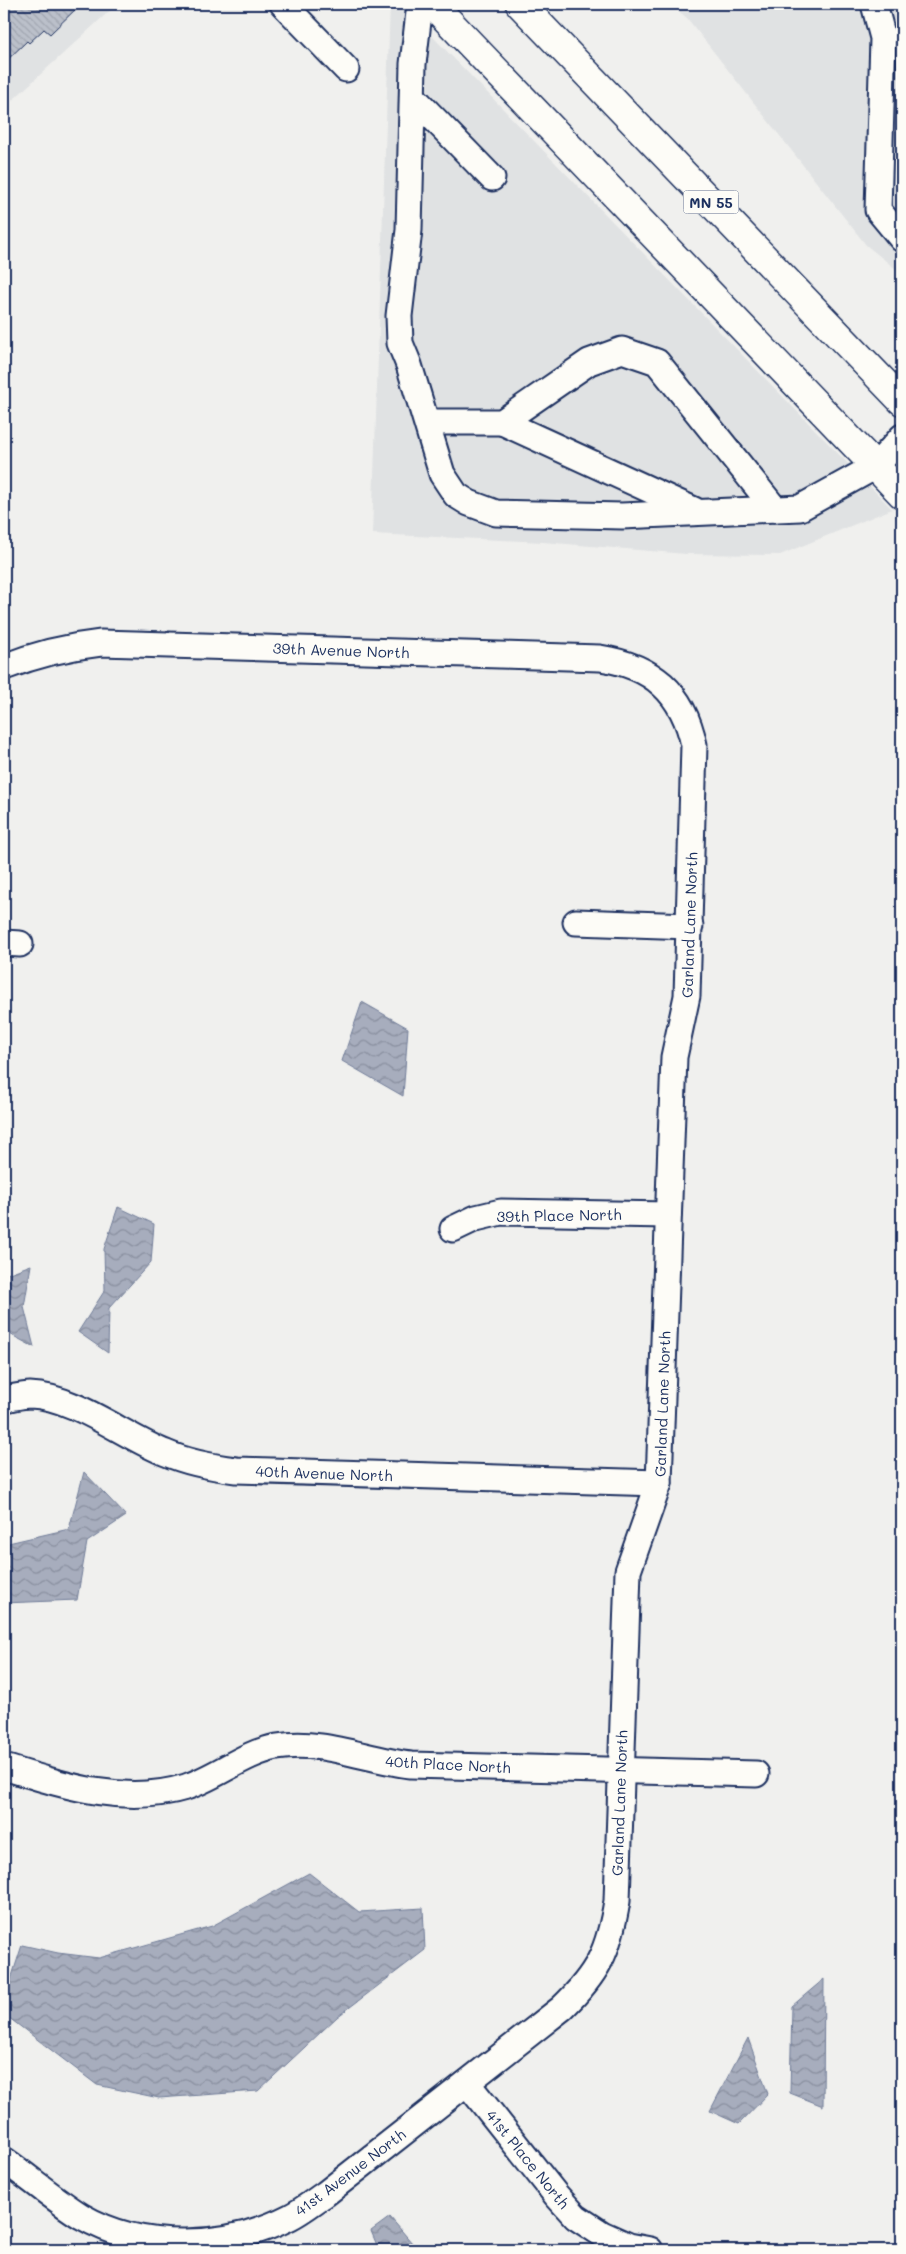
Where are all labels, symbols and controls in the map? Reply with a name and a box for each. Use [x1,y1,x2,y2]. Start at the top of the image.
road number: MN 55 [684,190,738,213]
street label: 39th Avenue North [272,638,410,662]
street label: Garland Lane North [676,852,702,998]
street label: 39th Place North [496,1204,622,1226]
street label: Garland Lane North [649,1331,675,1477]
street label: 40th Avenue North [255,1461,393,1485]
street label: Garland Lane North [606,1730,632,1876]
street label: 40th Place North [385,1751,511,1777]
street label: 41st Place North [482,2105,574,2213]
street label: 41st Avenue North [291,2124,409,2220]

